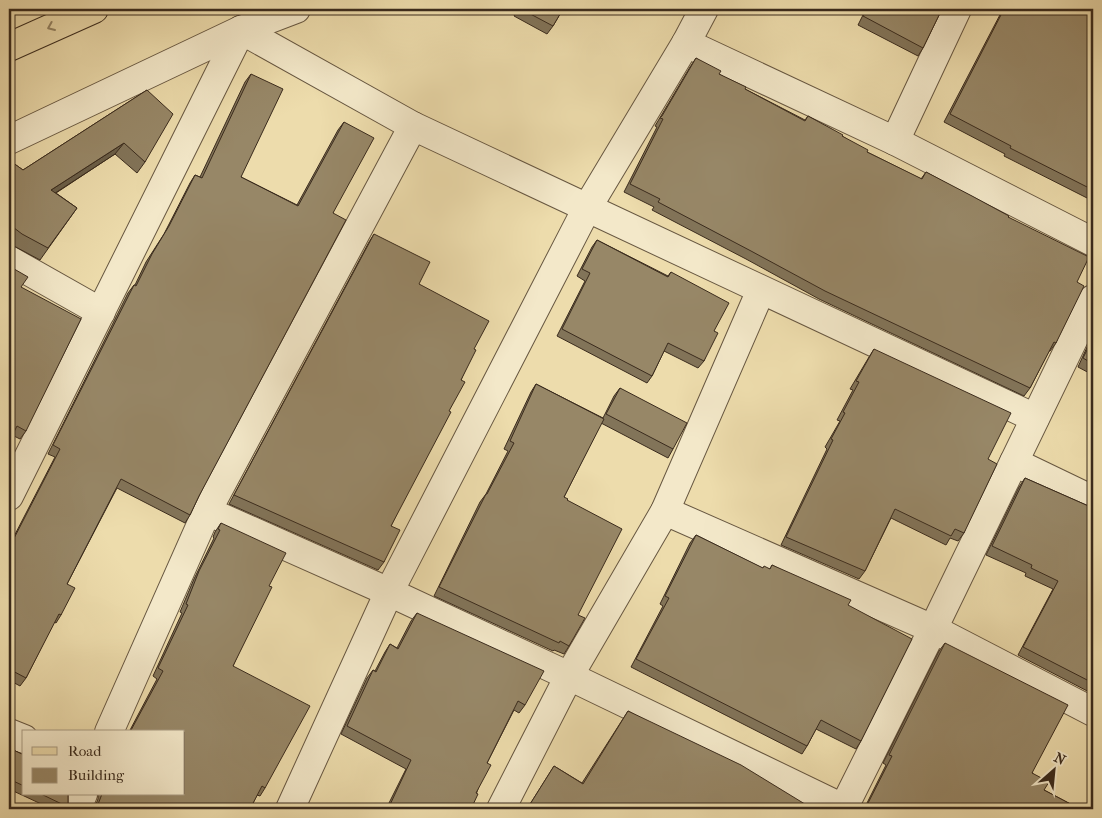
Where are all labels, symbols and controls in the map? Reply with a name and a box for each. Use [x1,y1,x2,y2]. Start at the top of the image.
one-way arrow [47,21,56,32]
legend [22,730,185,796]
text: Road [68,742,102,760]
north arrow [1030,746,1080,796]
text: N [1051,749,1069,769]
text: Building [68,766,125,784]

